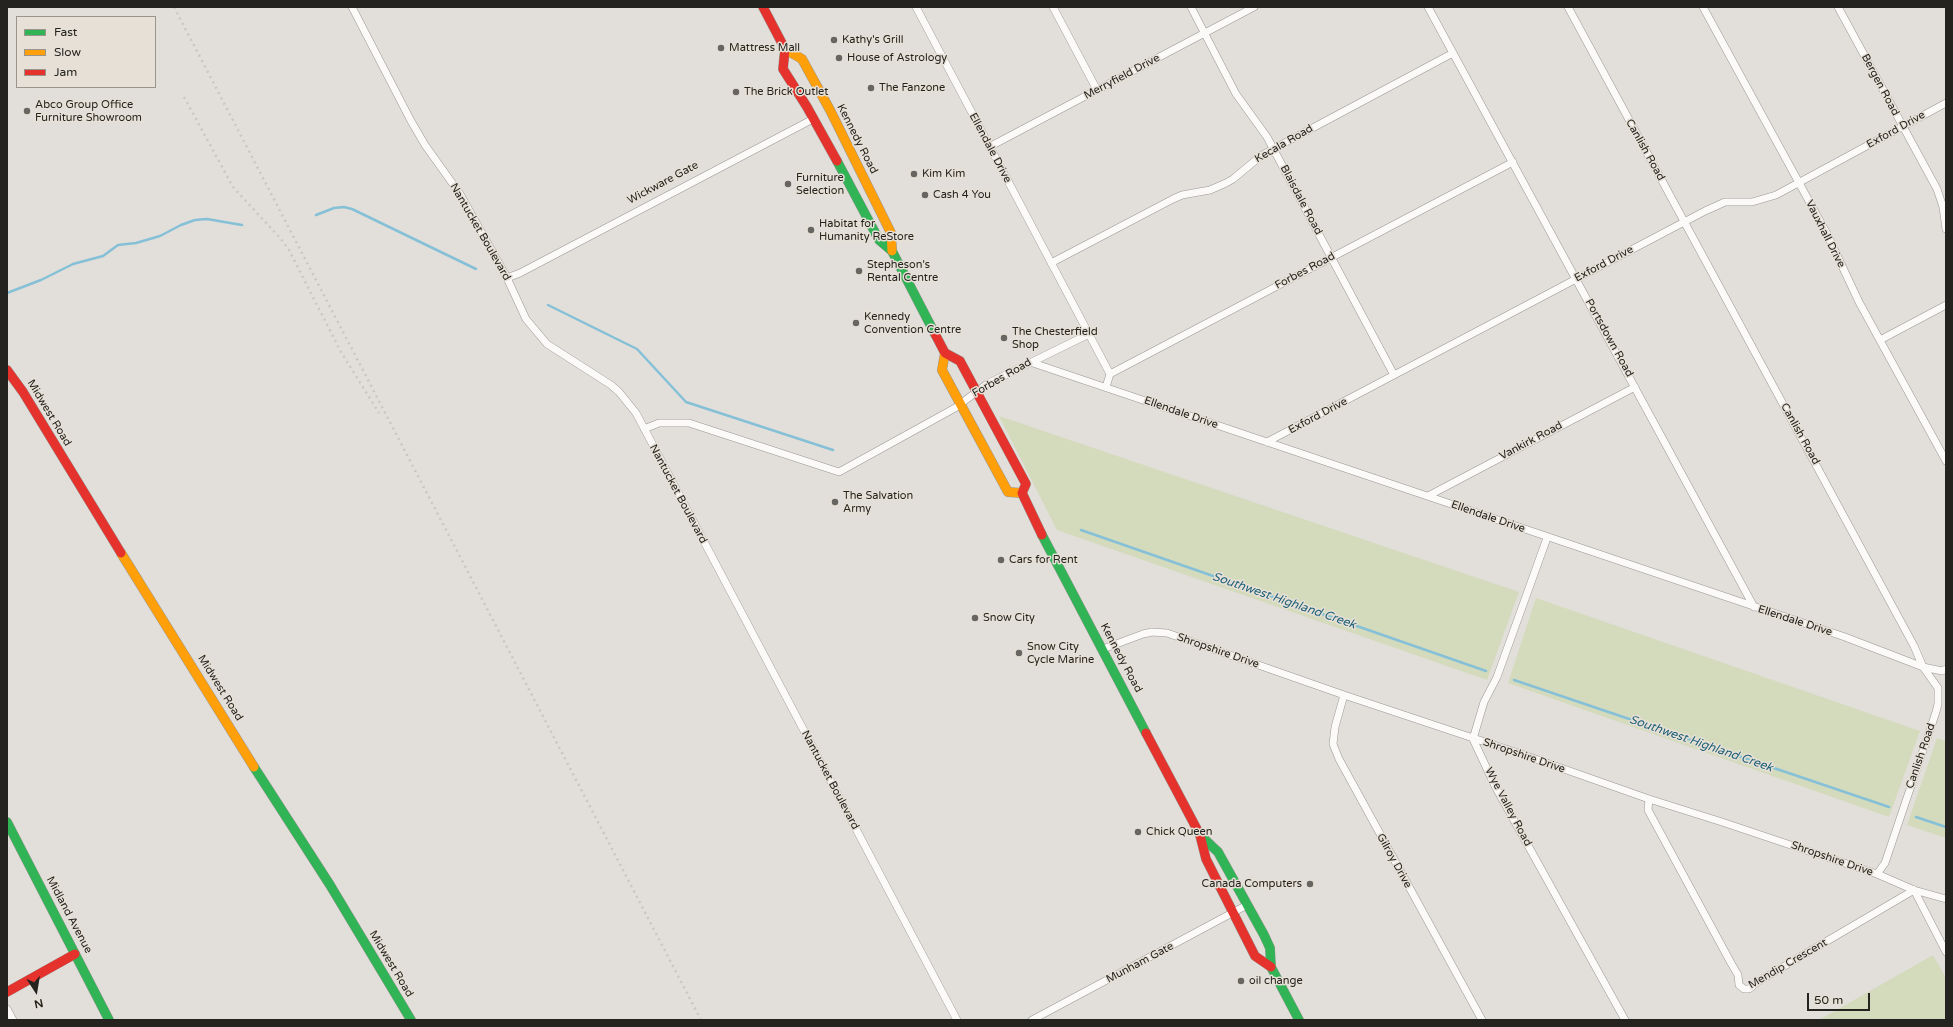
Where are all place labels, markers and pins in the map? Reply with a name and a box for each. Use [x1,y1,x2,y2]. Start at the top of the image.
place label: Kathy's Grill [842,33,903,47]
marker: Kathy's Grill [829,35,839,45]
place label: Mattress Mall [729,41,800,55]
marker: Mattress Mall [716,43,726,53]
place label: House of Astrology [847,51,947,65]
marker: House of Astrology [834,53,844,63]
place label: The Fanzone [879,81,945,95]
marker: The Fanzone [866,83,876,93]
place label: The Brick Outlet [744,85,829,99]
marker: The Brick Outlet [731,87,741,97]
place label: Abco Group Office Furniture Showroom [35,98,142,124]
marker: Abco Group Office Furniture Showroom [22,106,32,116]
place label: Kim Kim [922,167,965,181]
marker: Kim Kim [909,169,919,179]
place label: Furniture Selection [796,171,844,197]
marker: Furniture Selection [783,179,793,189]
place label: Cash 4 You [933,188,991,202]
marker: Cash 4 You [920,190,930,200]
place label: Habitat for Humanity ReStore [819,217,914,243]
marker: Habitat for Humanity ReStore [806,225,816,235]
place label: Stepheson's Rental Centre [867,258,938,284]
marker: Stepheson's Rental Centre [854,266,864,276]
place label: Kennedy Convention Centre [864,310,961,336]
marker: Kennedy Convention Centre [851,318,861,328]
place label: The Chesterfield Shop [1012,325,1098,351]
marker: The Chesterfield Shop [999,333,1009,343]
place label: The Salvation Army [843,489,913,515]
marker: The Salvation Army [830,497,840,507]
place label: Cars for Rent [1009,553,1078,567]
marker: Cars for Rent [996,555,1006,565]
place label: Snow City [983,611,1035,625]
marker: Snow City [970,613,980,623]
place label: Snow City Cycle Marine [1027,640,1094,666]
marker: Snow City Cycle Marine [1014,648,1024,658]
place label: Chick Queen [1146,825,1212,839]
marker: Chick Queen [1133,827,1143,837]
place label: Canada Computers [1202,877,1302,891]
marker: Canada Computers [1305,879,1315,889]
place label: oil change [1249,974,1303,988]
marker: oil change [1236,976,1246,986]

